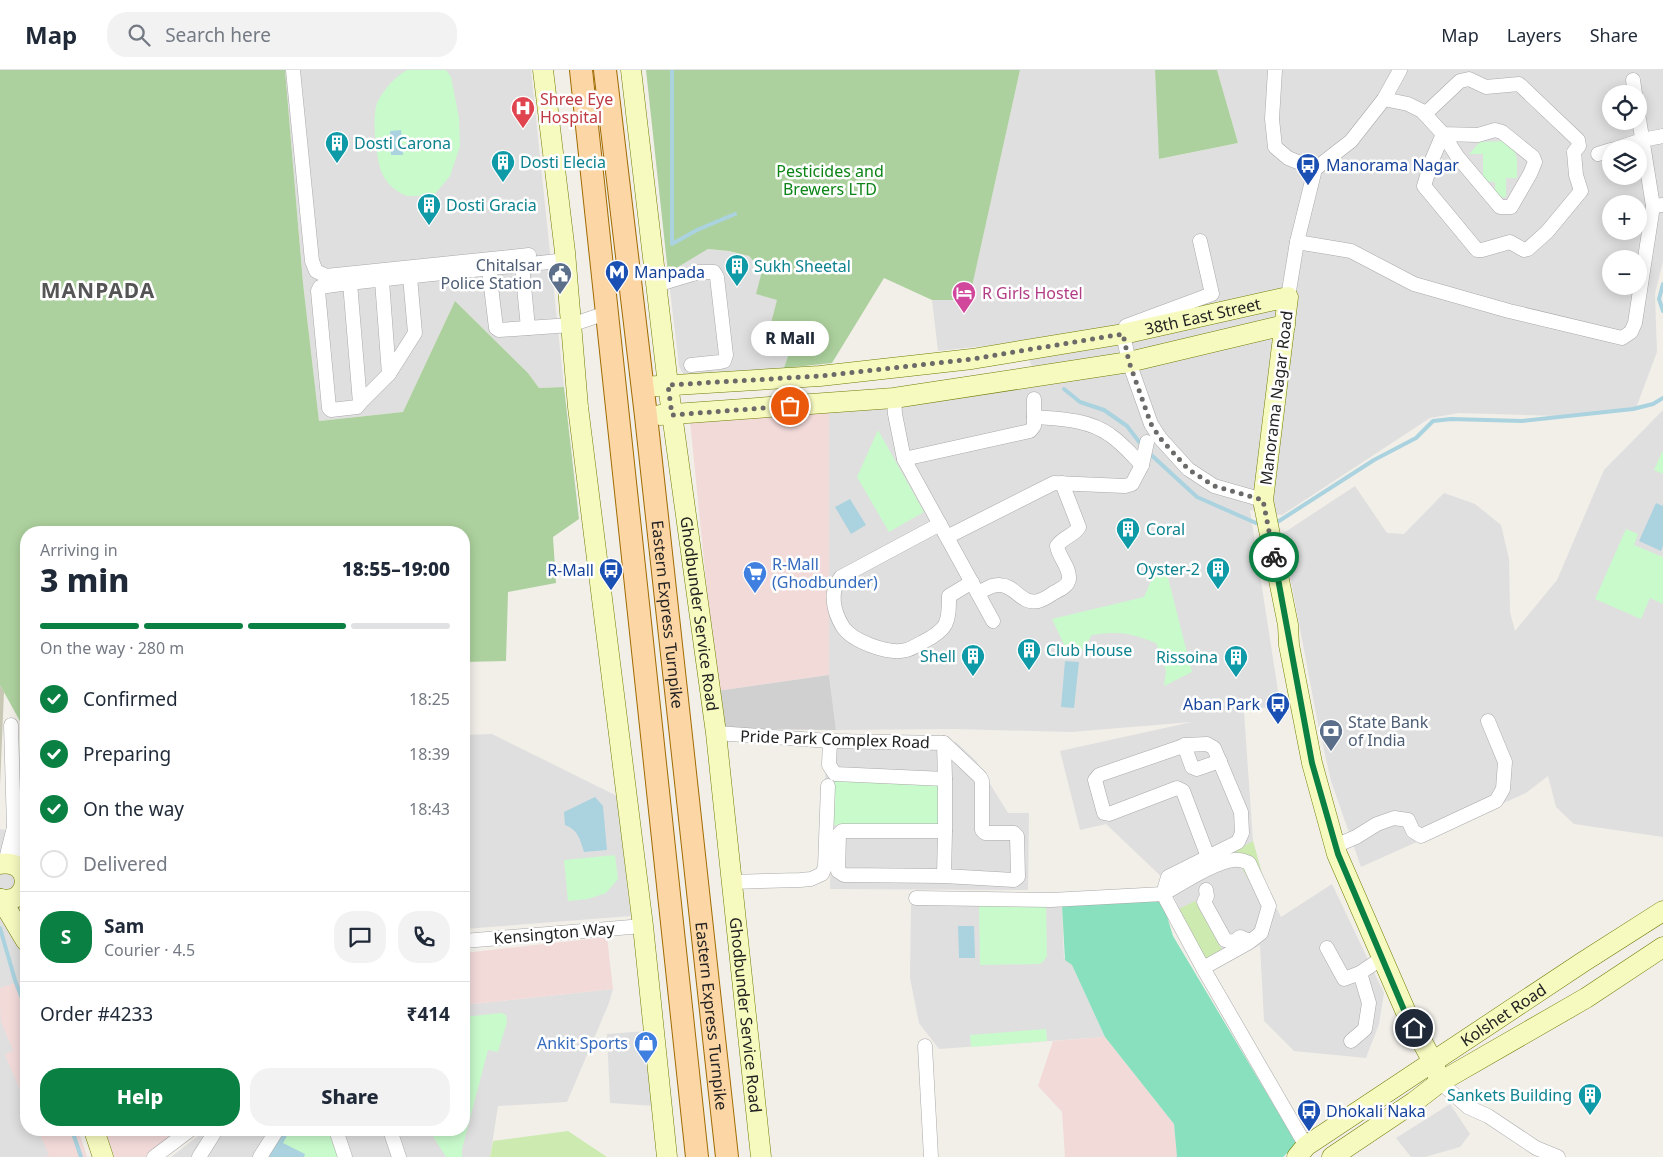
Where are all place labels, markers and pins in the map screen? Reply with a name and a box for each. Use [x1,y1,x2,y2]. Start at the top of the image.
place label: Shree Eye Hospital [540,88,613,128]
hospital icon: Shree Eye Hospital [510,95,536,129]
building icon: Dosti Carona [324,130,350,164]
place label: Dosti Carona [354,132,451,154]
building icon: Dosti Elecia [490,149,516,183]
place label: Dosti Elecia [520,151,606,173]
bus stop icon: Manorama Nagar [1295,152,1321,186]
place label: Manorama Nagar [1326,154,1459,176]
building icon: Dosti Gracia [416,192,442,226]
place label: Dosti Gracia [446,194,537,216]
building icon: Sukh Sheetal [724,253,750,287]
place label: Chitalsar Police Station [441,254,542,294]
place label: Sukh Sheetal [754,255,851,277]
metro station icon: Manpada [604,259,630,293]
public building icon: Chitalsar Police Station [547,261,573,295]
place label: Manpada [634,261,705,283]
hotel icon: R Girls Hostel [951,280,977,314]
place label: R Girls Hostel [982,282,1083,304]
callout: R Mall [751,321,829,356]
pin [769,385,811,427]
building icon: Coral [1115,516,1141,550]
place label: Coral [1146,518,1185,540]
place label: R-Mall (Ghodbunder) [772,553,878,593]
building icon: Oyster-2 [1205,556,1231,590]
bus stop icon: R-Mall [598,557,624,591]
place label: Oyster-2 [1136,558,1200,580]
place label: R-Mall [547,559,594,581]
supermarket icon: R-Mall (Ghodbunder) [742,560,768,594]
building icon: Club House [1016,637,1042,671]
place label: Club House [1046,639,1132,661]
building icon: Shell [960,643,986,677]
building icon: Rissoina [1223,644,1249,678]
place label: Shell [920,645,956,667]
place label: Rissoina [1156,646,1218,668]
bus stop icon: Aban Park [1265,691,1291,725]
place label: Aban Park [1183,693,1260,715]
place label: State Bank of India [1348,711,1429,751]
bank icon: State Bank of India [1318,718,1344,752]
pin [1393,1007,1435,1049]
shop icon: Ankit Sports [633,1030,659,1064]
place label: Ankit Sports [537,1032,628,1054]
building icon: Sankets Building [1577,1082,1603,1116]
place label: Sankets Building [1447,1084,1572,1106]
bus stop icon: Dhokali Naka [1296,1098,1322,1132]
place label: Dhokali Naka [1326,1100,1426,1122]

